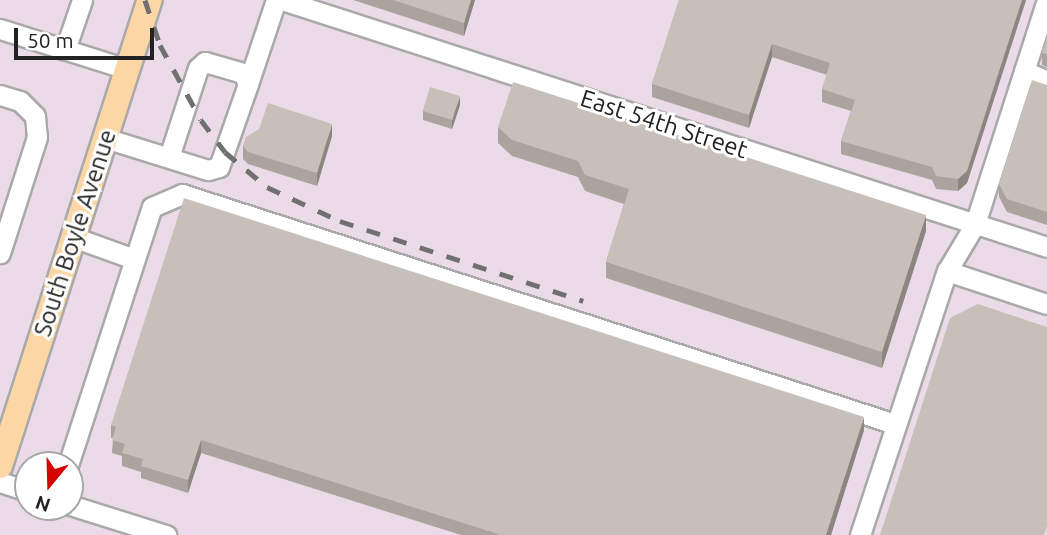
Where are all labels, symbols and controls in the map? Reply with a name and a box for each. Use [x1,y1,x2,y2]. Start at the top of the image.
scale bar [18,14,158,58]
text: 50 m [27,28,74,52]
street label: East 54th Street [577,83,751,165]
street label: South Boyle Avenue [28,126,122,340]
north arrow [14,451,84,521]
text: N [33,491,53,517]

